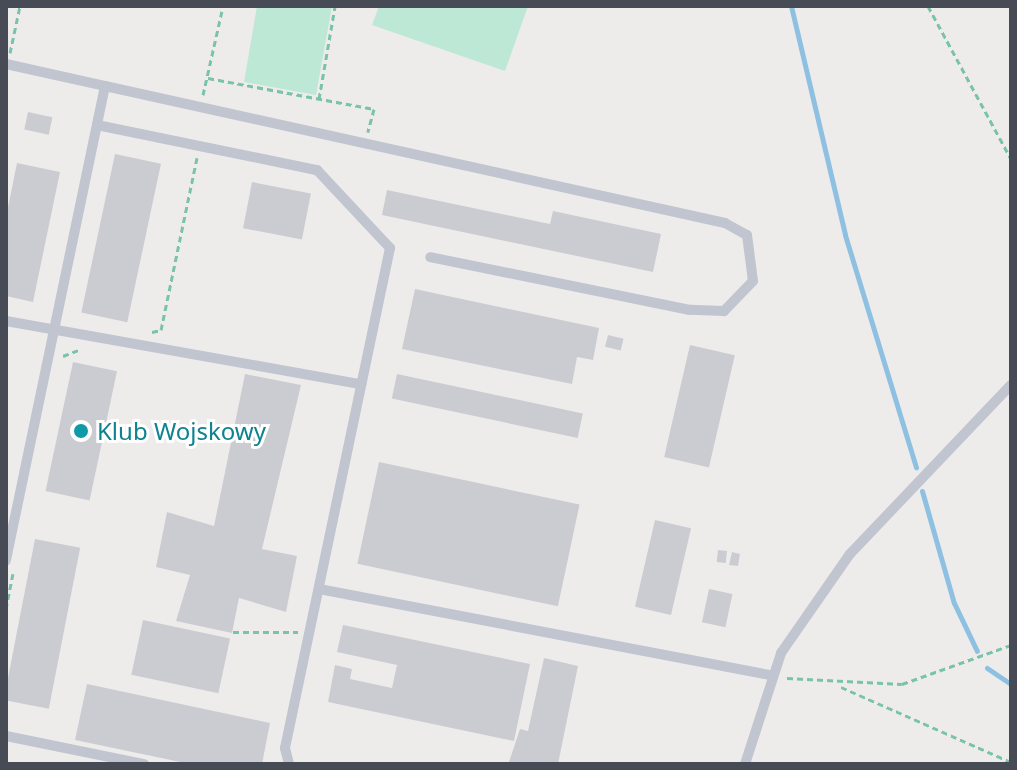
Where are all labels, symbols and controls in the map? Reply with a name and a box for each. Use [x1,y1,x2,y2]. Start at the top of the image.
place label: Klub Wojskowy [97,417,266,445]
marker: Klub Wojskowy [72,422,90,440]

